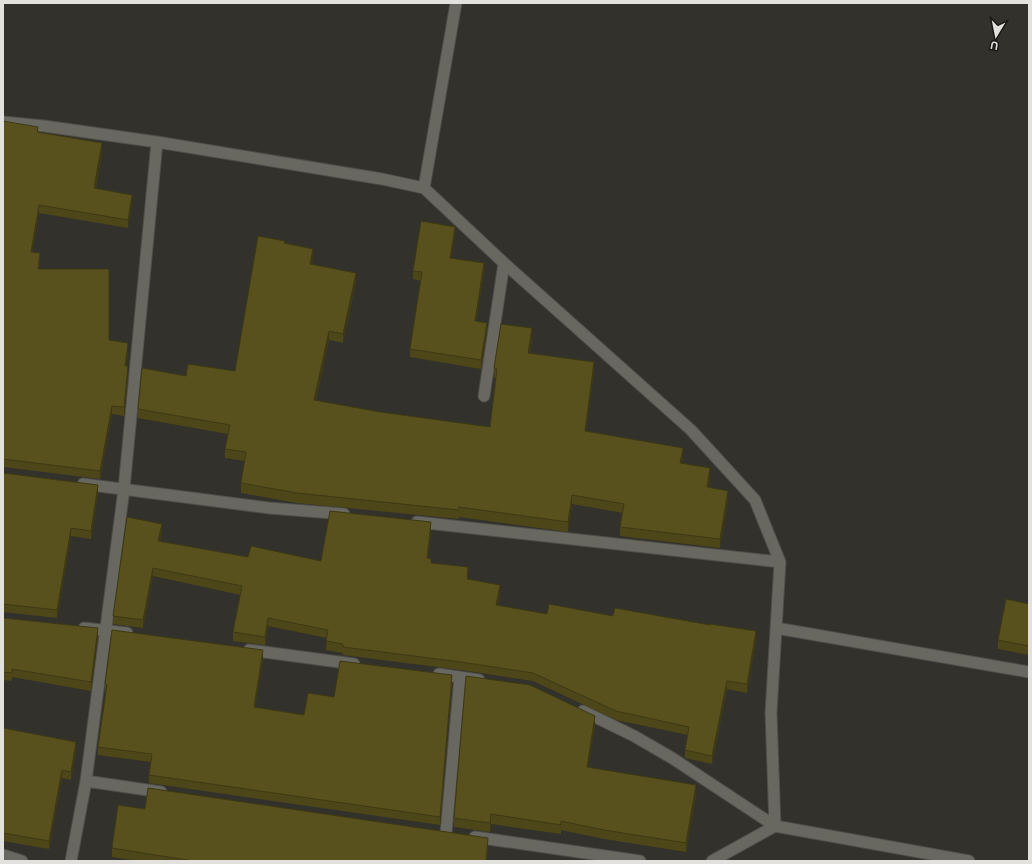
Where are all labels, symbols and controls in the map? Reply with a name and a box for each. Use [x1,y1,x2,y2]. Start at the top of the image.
north arrow [976,16,1016,56]
text: U [989,38,999,52]

